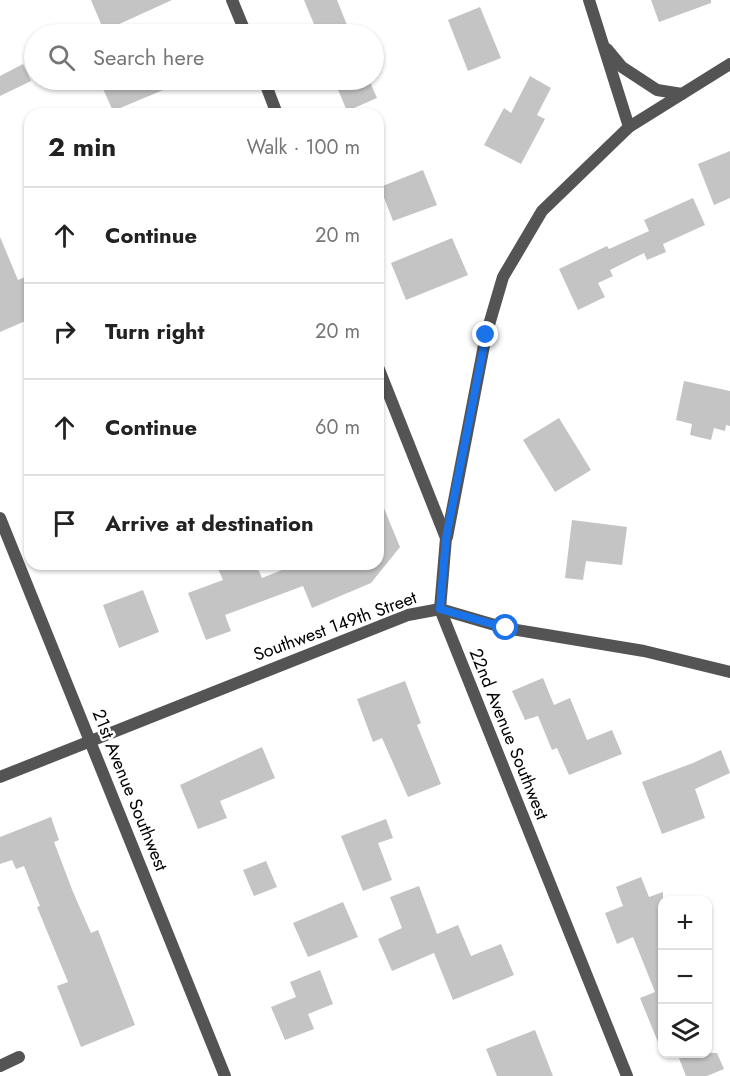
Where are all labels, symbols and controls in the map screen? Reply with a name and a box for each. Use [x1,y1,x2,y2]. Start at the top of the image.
search box [24,24,384,90]
icon: search [45,41,78,74]
text: Search here [93,41,204,73]
text: 2 min [48,128,116,166]
text: Walk · 100 m [247,133,360,162]
icon: ahead [48,219,81,252]
text: Continue [105,219,197,251]
text: 20 m [315,221,360,250]
icon: right [48,315,81,348]
text: Turn right [105,315,205,347]
text: 20 m [315,317,360,346]
route end [472,321,498,347]
icon: ahead [48,411,81,444]
text: Continue [105,411,197,443]
text: 60 m [315,413,360,442]
icon: arrive [48,507,81,540]
text: Arrive at destination [105,507,314,539]
street label: Southwest 149th Street [250,584,421,668]
route start [492,614,518,640]
street label: 22nd Avenue Southwest [463,644,556,824]
street label: 21st Avenue Southwest [86,705,175,875]
map controls [658,896,712,1058]
button: + [658,896,712,950]
button: − [658,950,712,1004]
button: layers [658,1004,712,1058]

